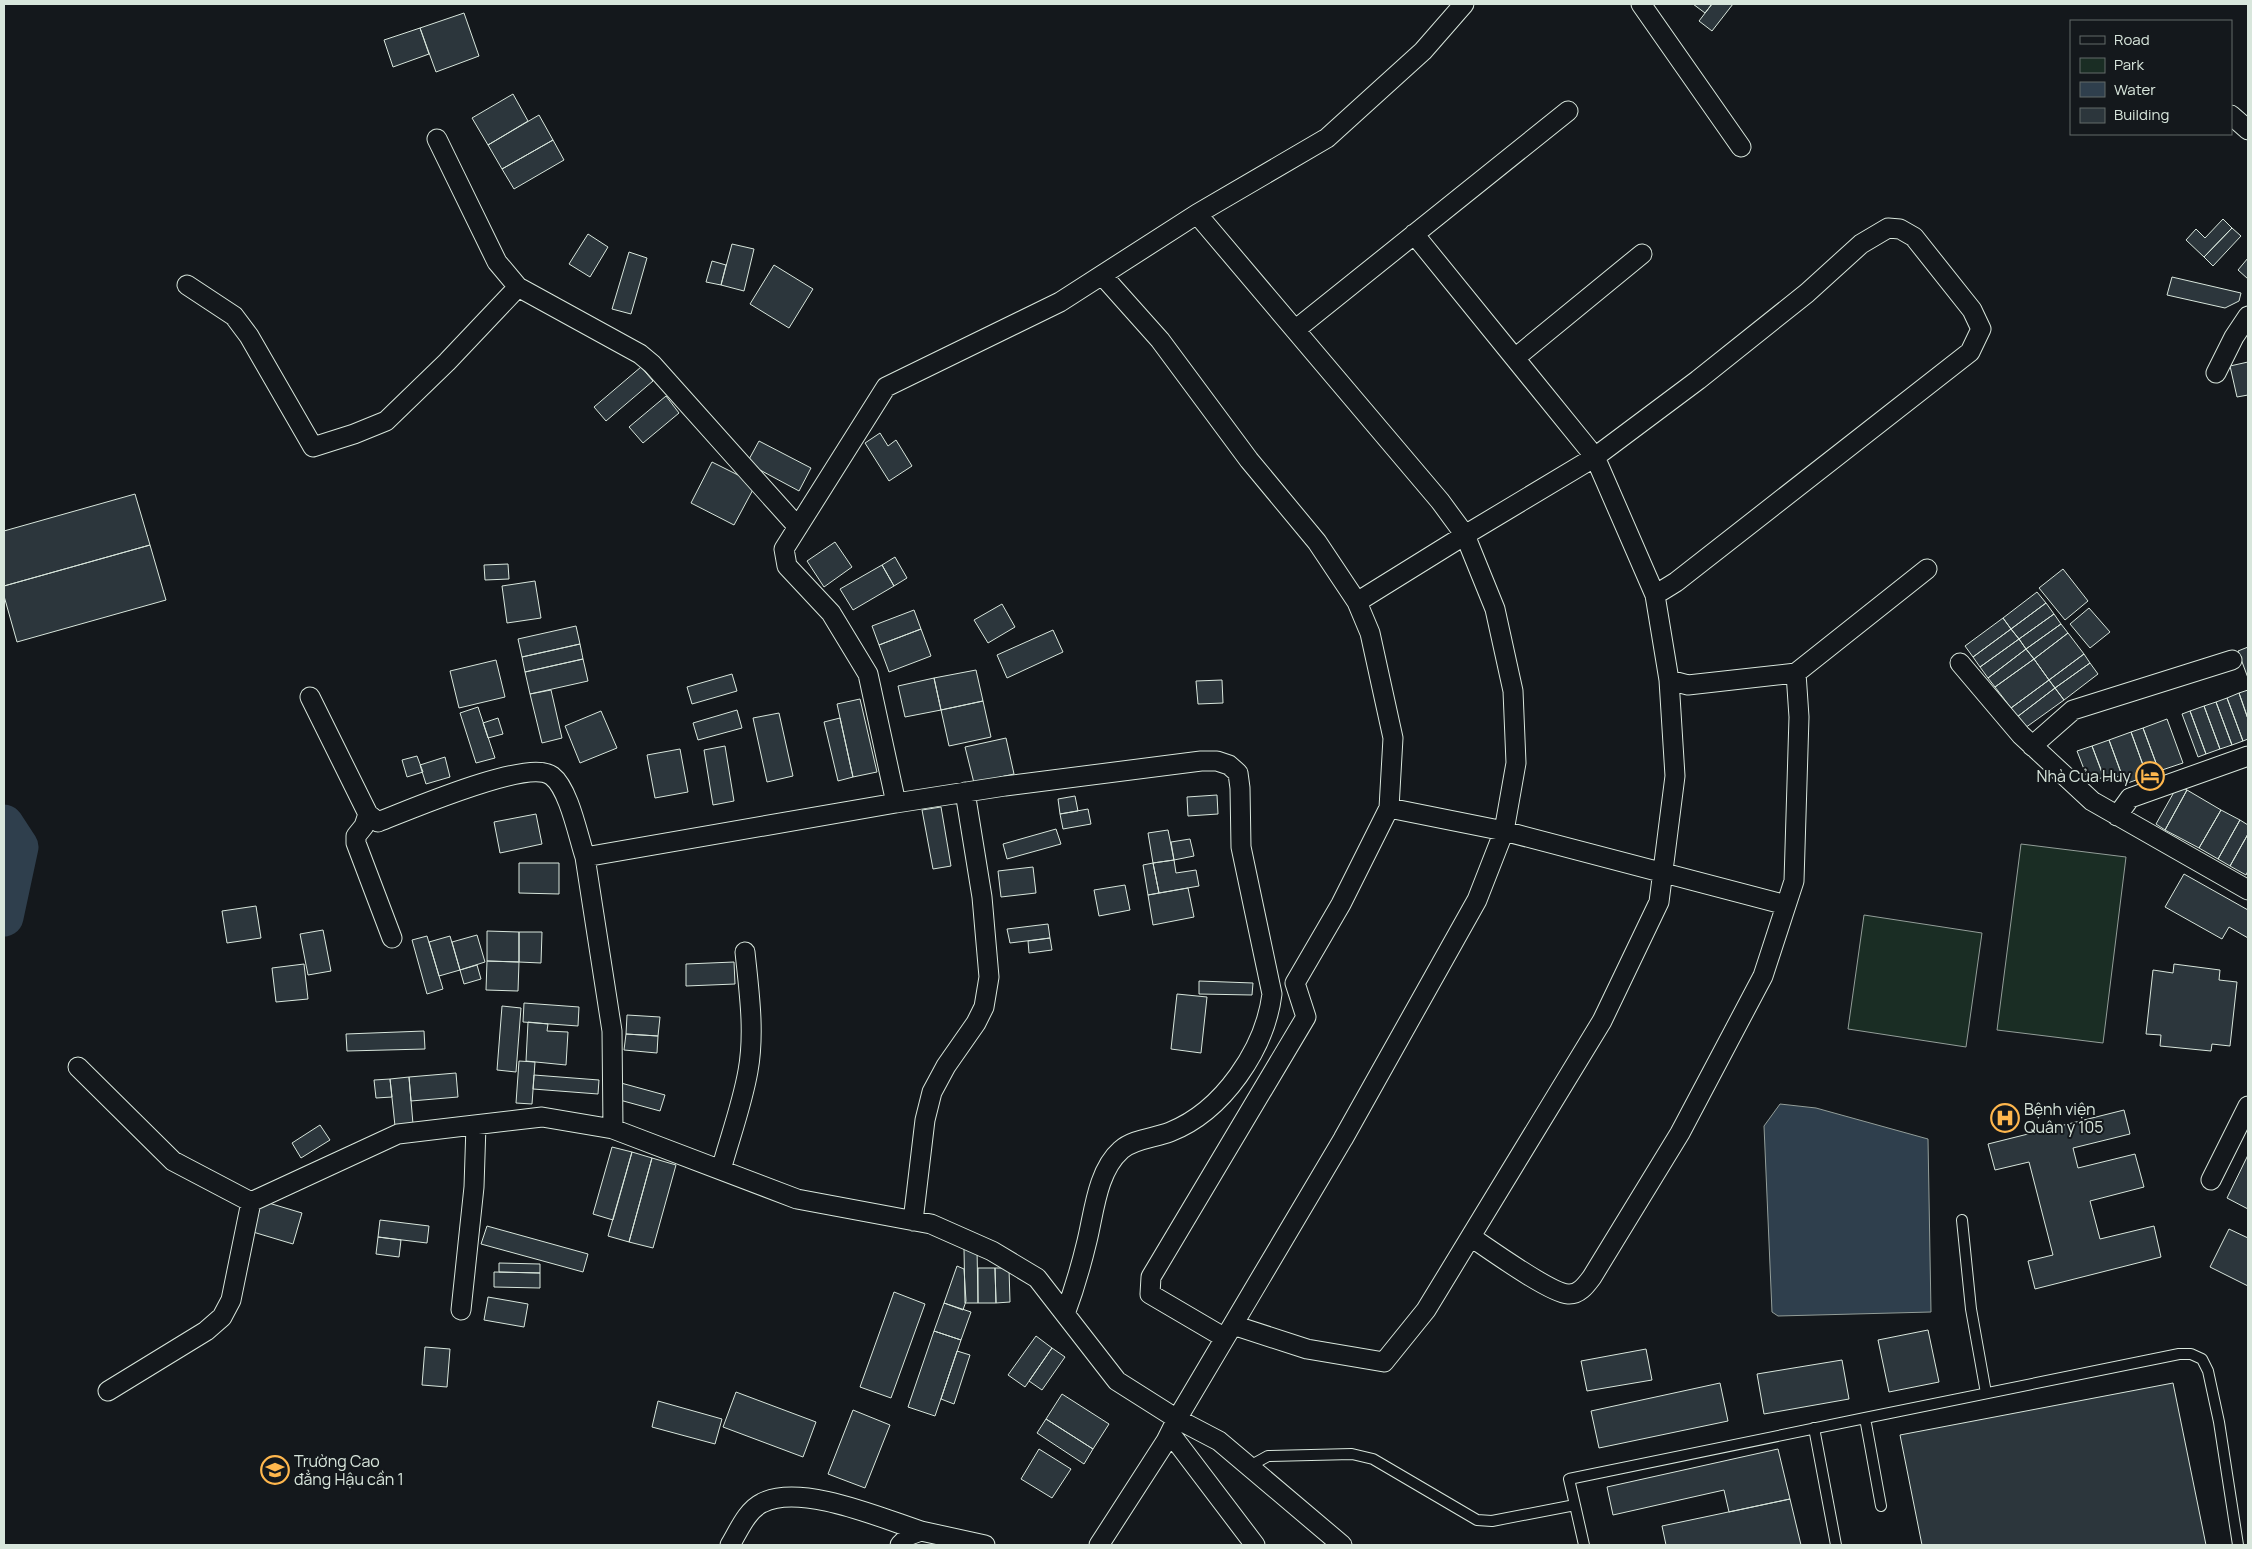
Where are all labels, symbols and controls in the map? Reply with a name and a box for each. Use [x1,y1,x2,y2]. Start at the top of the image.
legend [2070,20,2232,135]
text: Road [2114,29,2150,50]
text: Park [2114,54,2144,75]
text: Water [2114,79,2156,100]
text: Building [2114,104,2169,125]
hotel icon: Nhà Của Huy [2135,761,2165,791]
place label: Nhà Của Huy [2037,765,2132,787]
place label: Bệnh viện Quân y 105 [2024,1098,2104,1138]
hospital icon: Bệnh viện Quân y 105 [1990,1103,2020,1133]
place label: Trường Cao đẳng Hậu cần 1 [294,1450,404,1490]
school or university icon: Trường Cao đẳng Hậu cần 1 [260,1455,290,1485]

